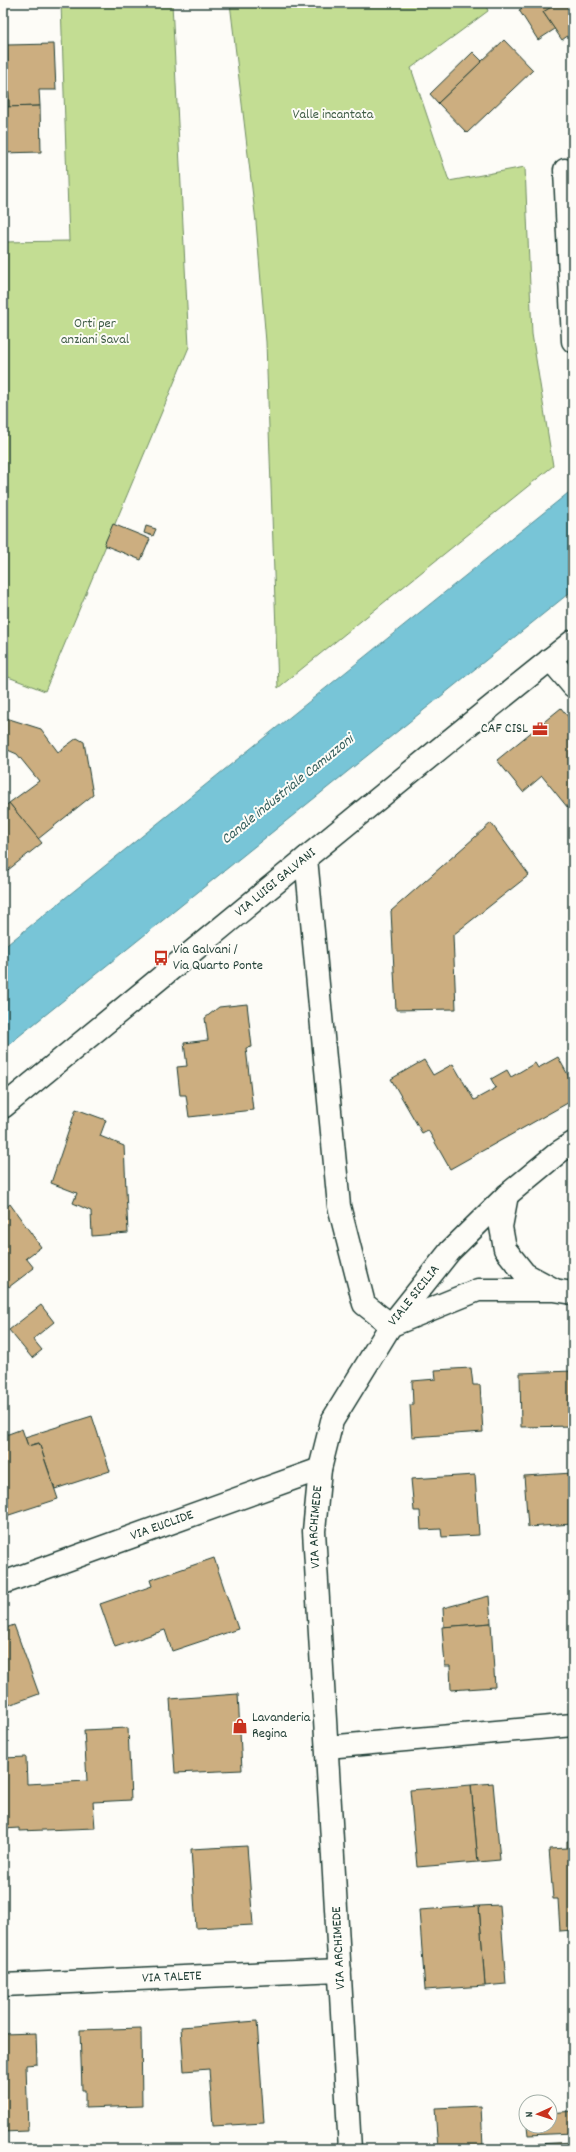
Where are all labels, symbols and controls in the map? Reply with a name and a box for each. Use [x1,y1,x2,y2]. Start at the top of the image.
park label: Valle incantata [293,105,374,125]
park label: Orti per anziani Saval [61,314,130,350]
place label: CAF CISL [481,719,528,739]
office icon: CAF CISL [531,720,549,738]
water label: Canale industriale Camuzzoni [217,728,361,850]
street label: VIA LUIGI GALVANI [231,843,321,922]
place label: Via Galvani / Via Quarto Ponte [173,940,263,976]
bus stop icon: Via Galvani / Via Quarto Ponte [152,949,170,967]
street label: VIALE SICILIA [384,1260,445,1331]
street label: VIA ARCHIMEDE [304,1484,328,1569]
street label: VIA EUCLIDE [128,1505,197,1546]
place label: Lavanderia Regina [252,1708,311,1744]
shop icon: Lavanderia Regina [231,1717,249,1735]
street label: VIA ARCHIMEDE [327,1905,351,1990]
street label: VIA TALETE [142,1966,203,1989]
north arrow [518,2094,558,2134]
text: N [522,2111,538,2118]

